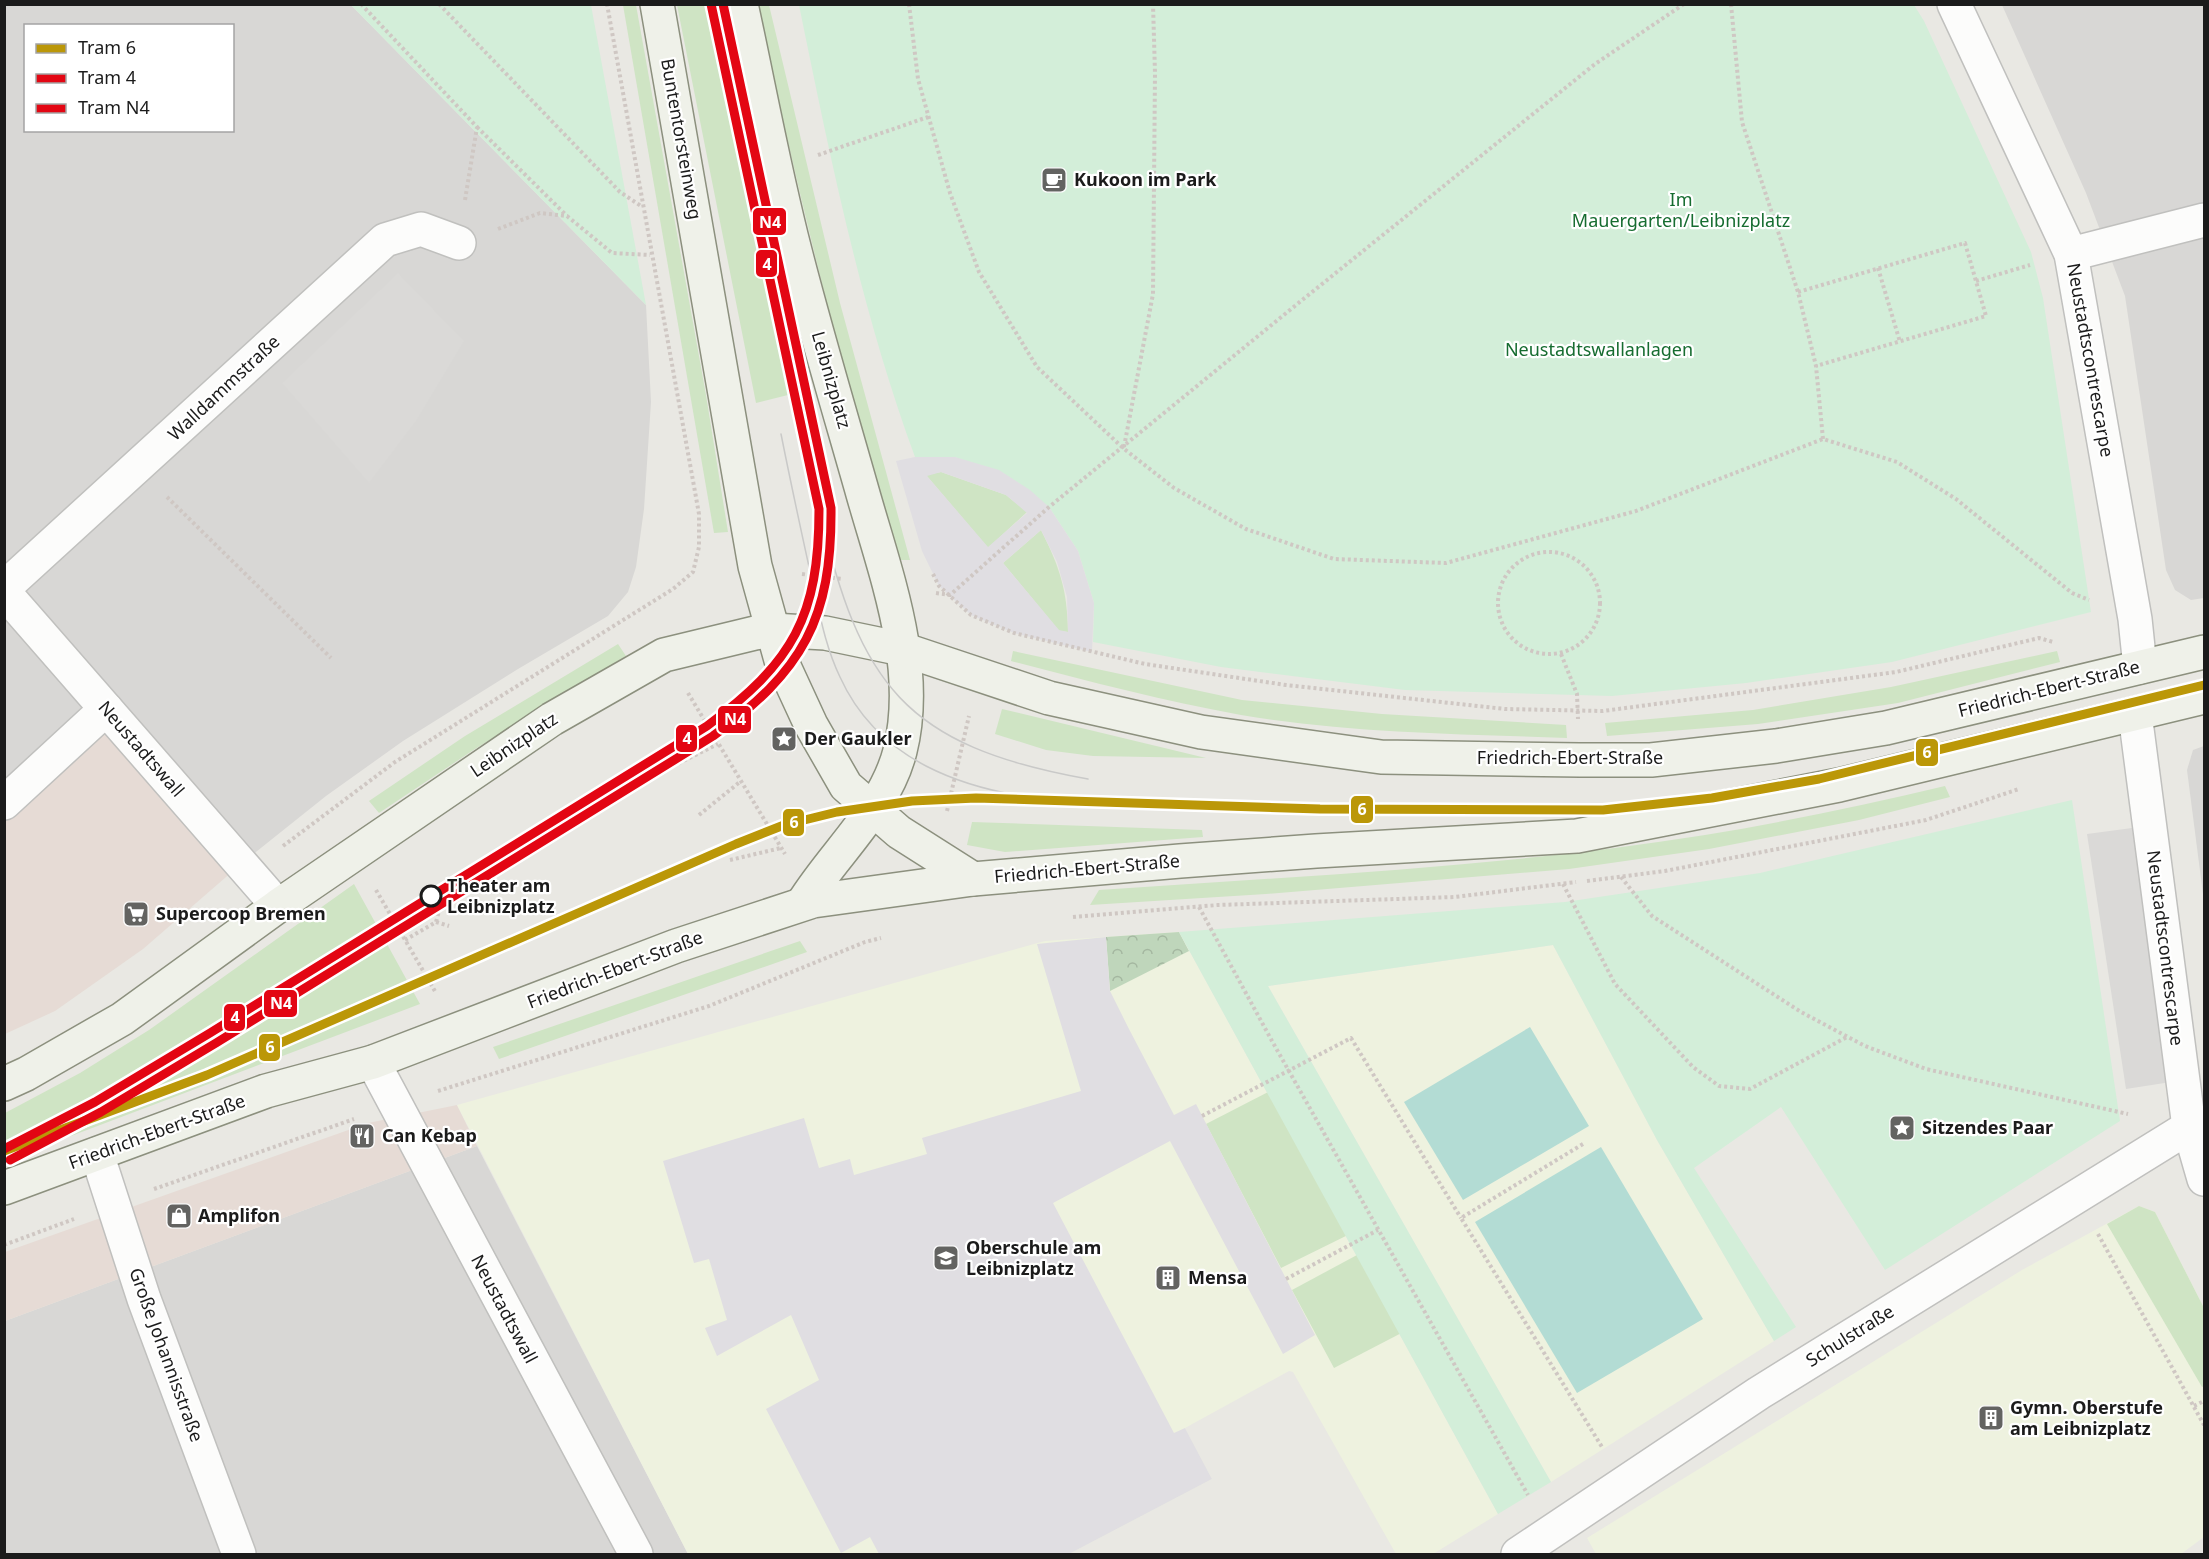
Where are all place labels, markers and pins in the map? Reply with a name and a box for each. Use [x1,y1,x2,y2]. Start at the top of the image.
cafe icon: Kukoon im Park [1039,165,1069,195]
place label: Kukoon im Park [1074,167,1217,191]
place icon: Der Gaukler [769,724,799,754]
place label: Der Gaukler [804,726,911,750]
place label: Theater am Leibnizplatz [447,873,555,918]
marker: Theater am Leibnizplatz [420,885,442,907]
supermarket icon: Supercoop Bremen [121,899,151,929]
place label: Supercoop Bremen [156,901,326,925]
place icon: Sitzendes Paar [1887,1113,1917,1143]
place label: Sitzendes Paar [1922,1115,2053,1139]
restaurant icon: Can Kebap [347,1121,377,1151]
place label: Can Kebap [382,1123,477,1147]
shop icon: Amplifon [164,1201,194,1231]
place label: Amplifon [198,1203,280,1227]
place label: Oberschule am Leibnizplatz [966,1235,1101,1280]
school or university icon: Oberschule am Leibnizplatz [931,1243,961,1273]
building icon: Mensa [1153,1263,1183,1293]
place label: Mensa [1188,1265,1247,1289]
place label: Gymn. Oberstufe am Leibnizplatz [2010,1395,2163,1440]
building icon: Gymn. Oberstufe am Leibnizplatz [1976,1403,2006,1433]

